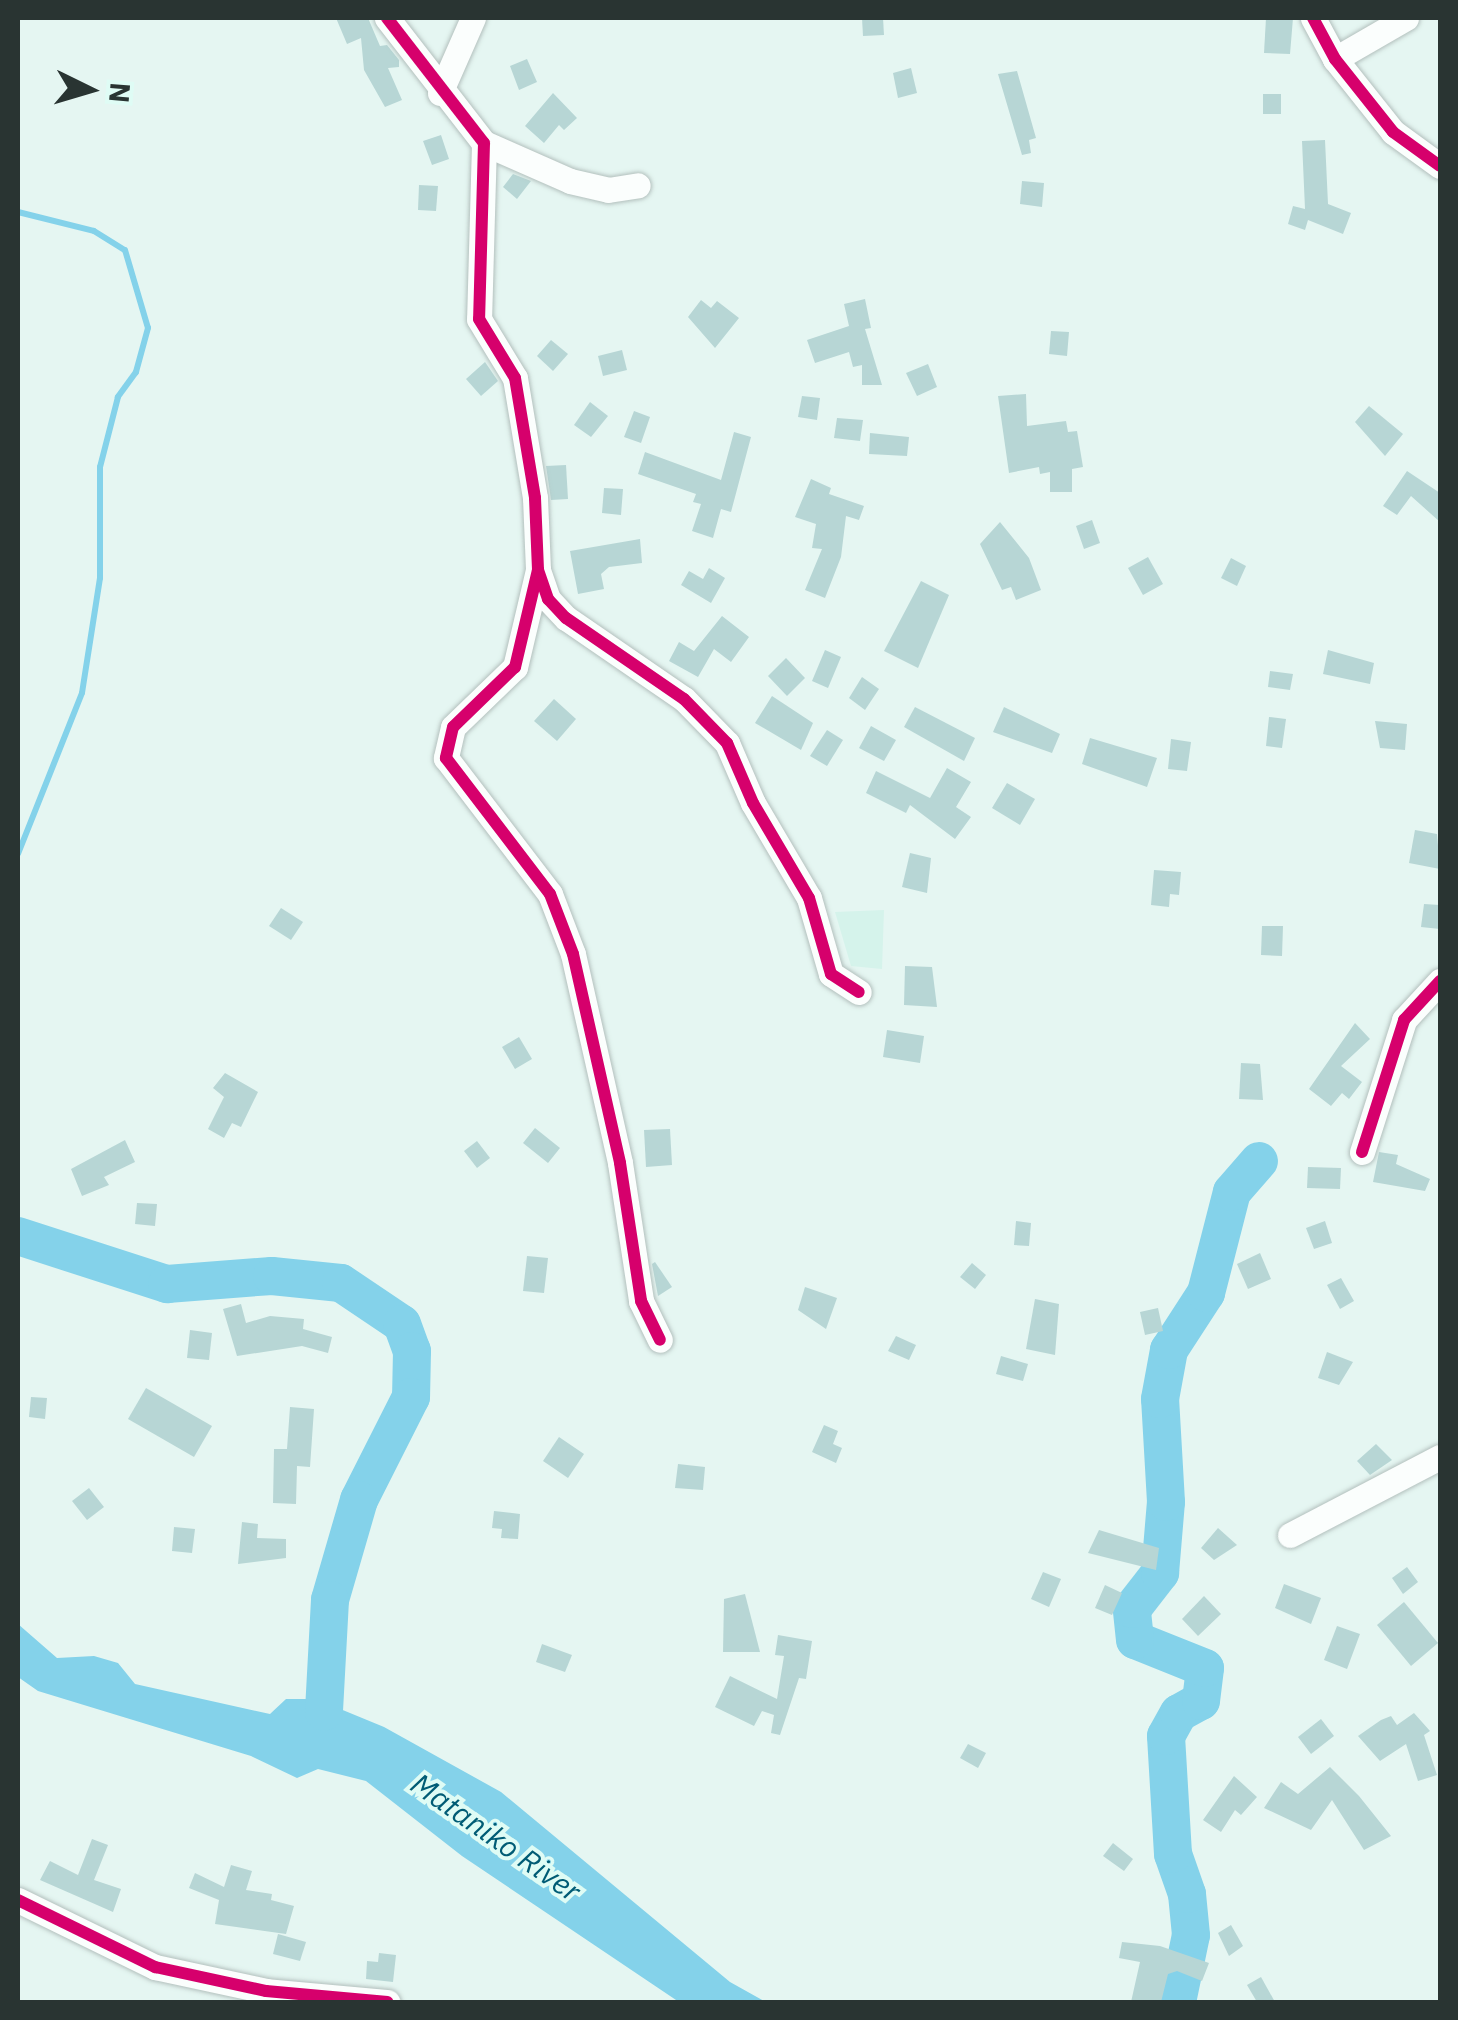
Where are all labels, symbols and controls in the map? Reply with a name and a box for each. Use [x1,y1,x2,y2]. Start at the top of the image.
north arrow [40,40,140,140]
text: N [101,81,140,104]
water label: Mataniko River [404,1765,588,1909]

